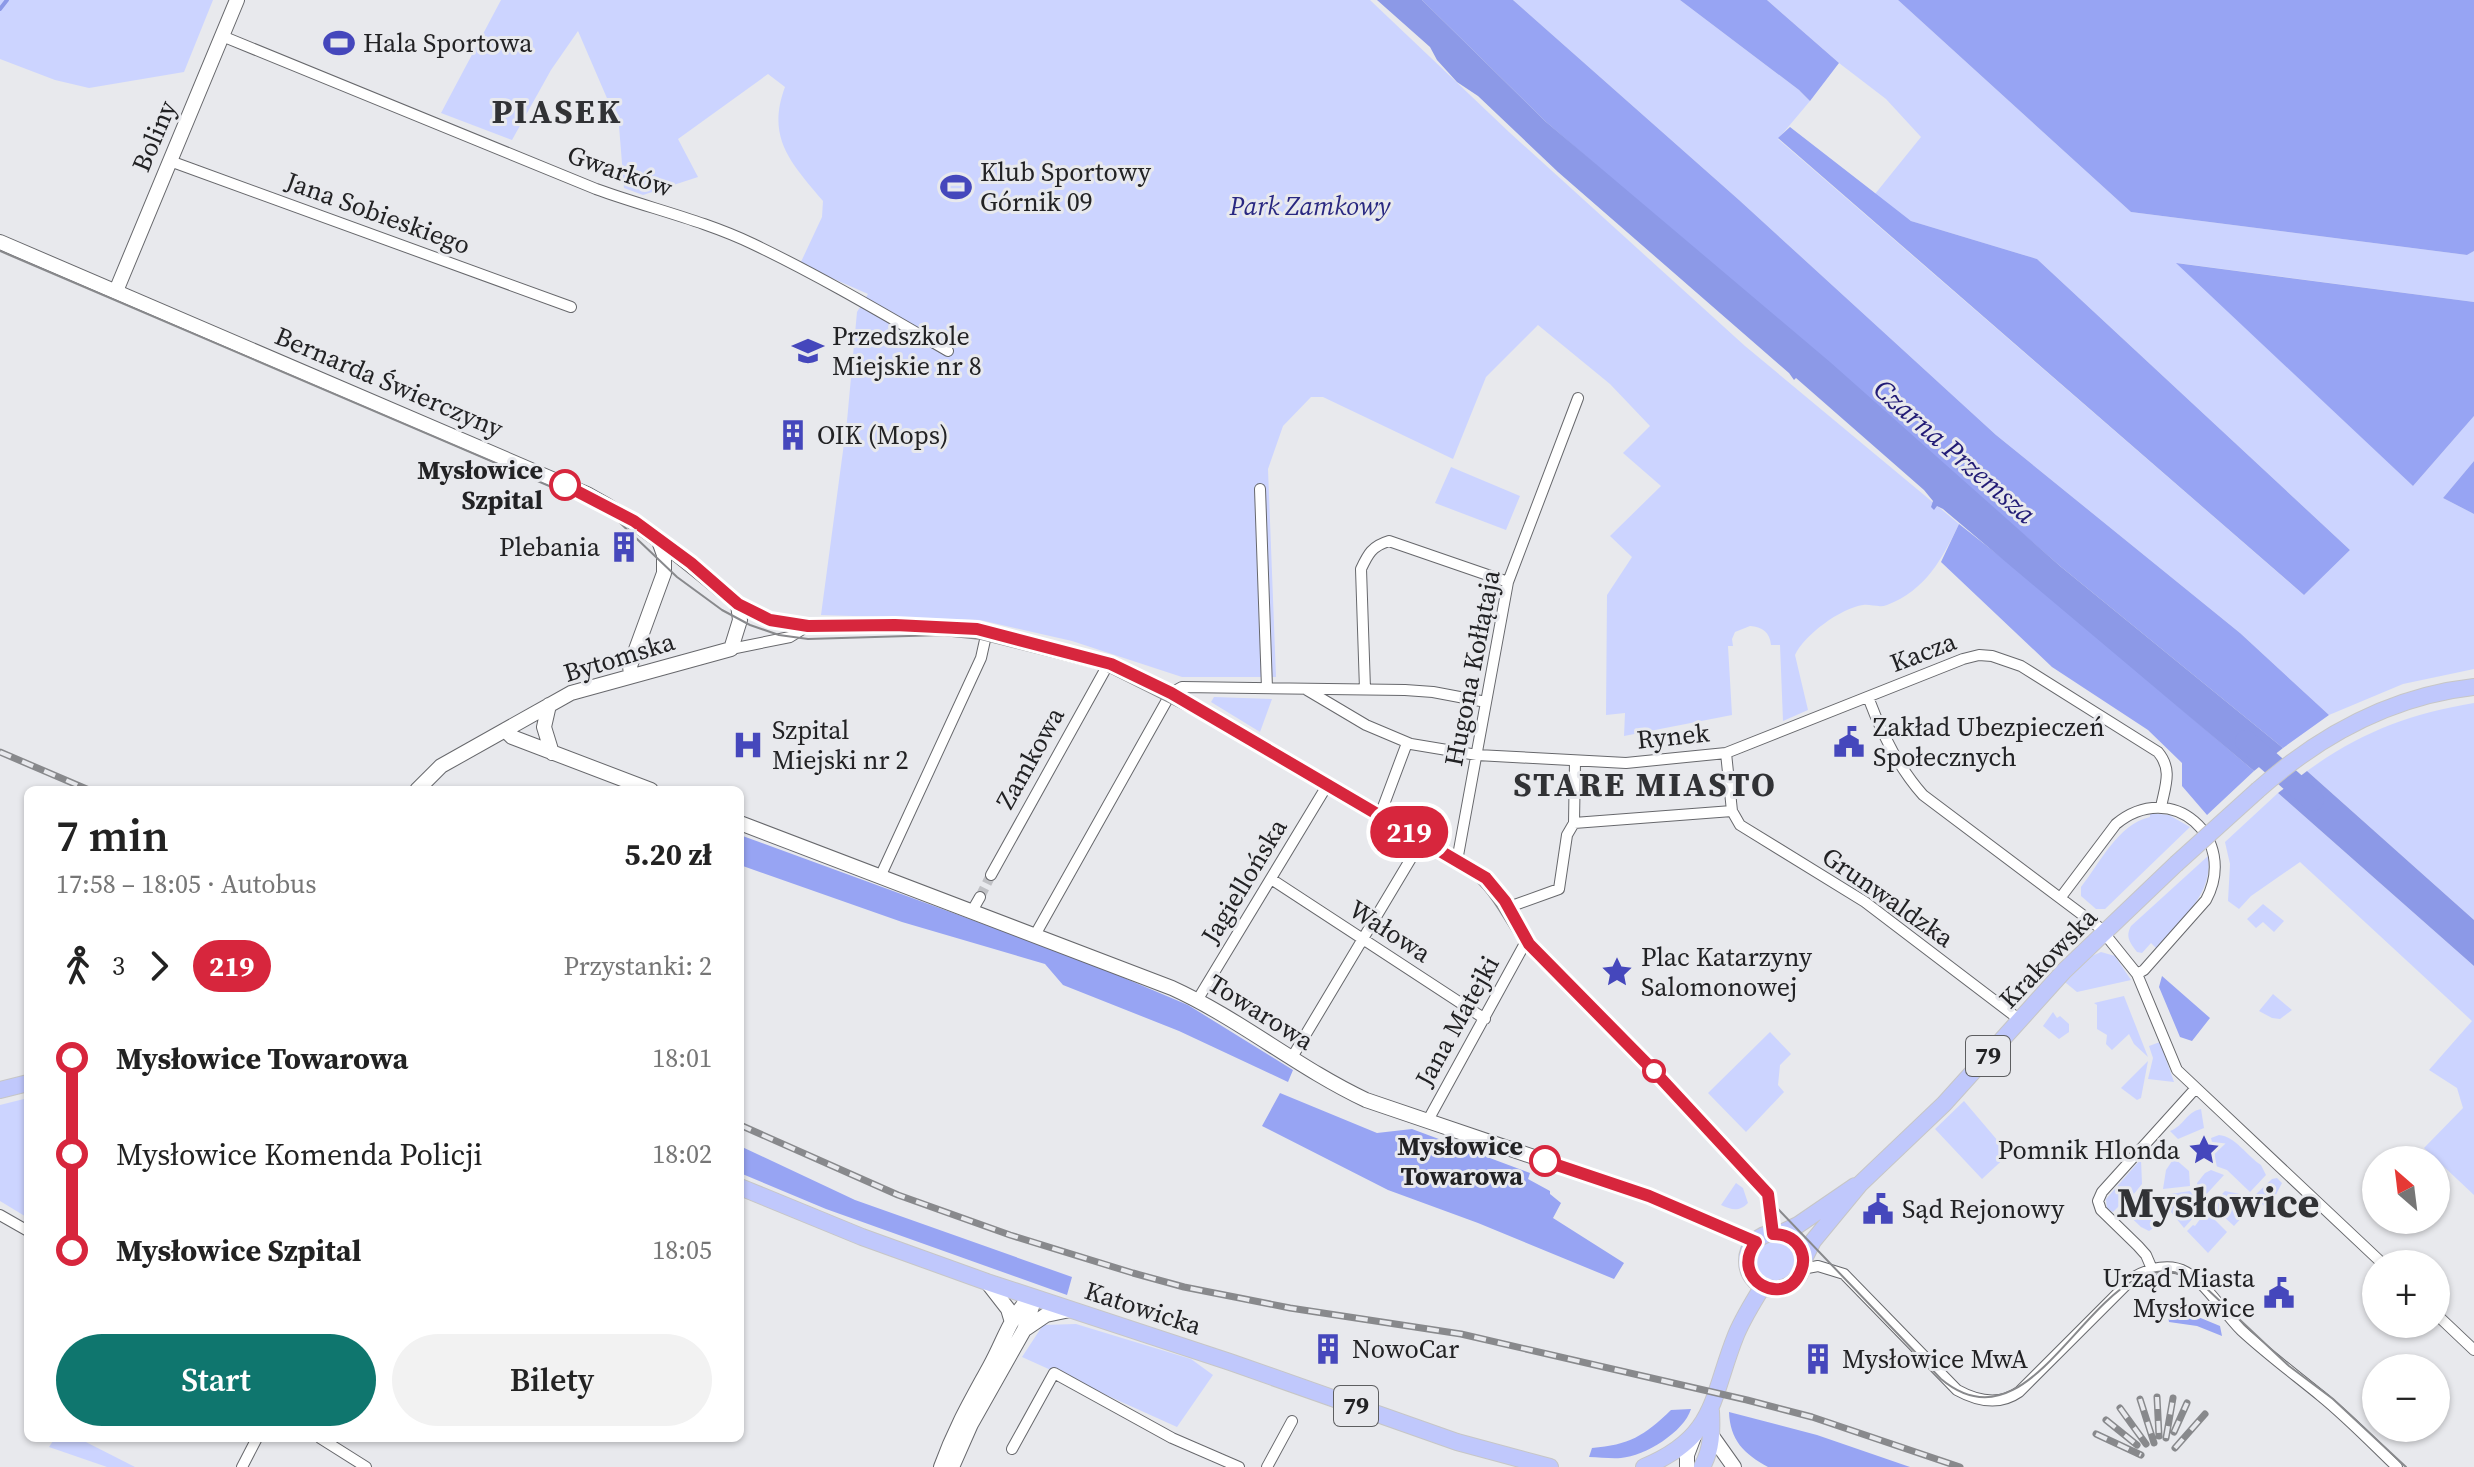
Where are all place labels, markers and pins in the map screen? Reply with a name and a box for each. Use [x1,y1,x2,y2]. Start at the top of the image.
place label: Hala Sportowa [363,25,533,61]
sports icon: Hala Sportowa [322,26,356,60]
place label: Klub Sportowy Górnik 09 [980,154,1152,220]
sports icon: Klub Sportowy Górnik 09 [939,170,973,204]
place label: Przedszkole Miejskie nr 8 [832,318,982,384]
school or university icon: Przedszkole Miejskie nr 8 [791,334,825,368]
place label: OIK (Mops) [817,417,949,453]
building icon: OIK (Mops) [776,418,810,452]
place label: Mysłowice Szpital [417,452,543,518]
marker: Mysłowice Szpital [550,470,580,500]
place label: Plebania [499,529,601,565]
building icon: Plebania [607,530,641,564]
place label: Zakład Ubezpieczeń Społecznych [1873,709,2105,775]
place label: Szpital Miejski nr 2 [772,712,909,778]
public building icon: Zakład Ubezpieczeń Społecznych [1832,725,1866,759]
hospital icon: Szpital Miejski nr 2 [731,728,765,762]
place label: Plac Katarzyny Salomonowej [1641,939,1813,1005]
place icon: Plac Katarzyny Salomonowej [1600,955,1634,989]
unlabelled marker [1643,1060,1665,1082]
place label: Mysłowice Towarowa [1397,1128,1523,1194]
place label: Pomnik Hlonda [1998,1132,2181,1168]
place icon: Pomnik Hlonda [2187,1133,2221,1167]
marker: Mysłowice Towarowa [1530,1146,1560,1176]
place label: Sąd Rejonowy [1902,1191,2065,1227]
public building icon: Sąd Rejonowy [1861,1192,1895,1226]
place label: Urząd Miasta Mysłowice [2103,1260,2256,1326]
public building icon: Urząd Miasta Mysłowice [2262,1276,2296,1310]
place label: NowoCar [1352,1331,1459,1367]
building icon: NowoCar [1311,1332,1345,1366]
place label: Mysłowice MwA [1842,1341,2028,1377]
building icon: Mysłowice MwA [1801,1342,1835,1376]

